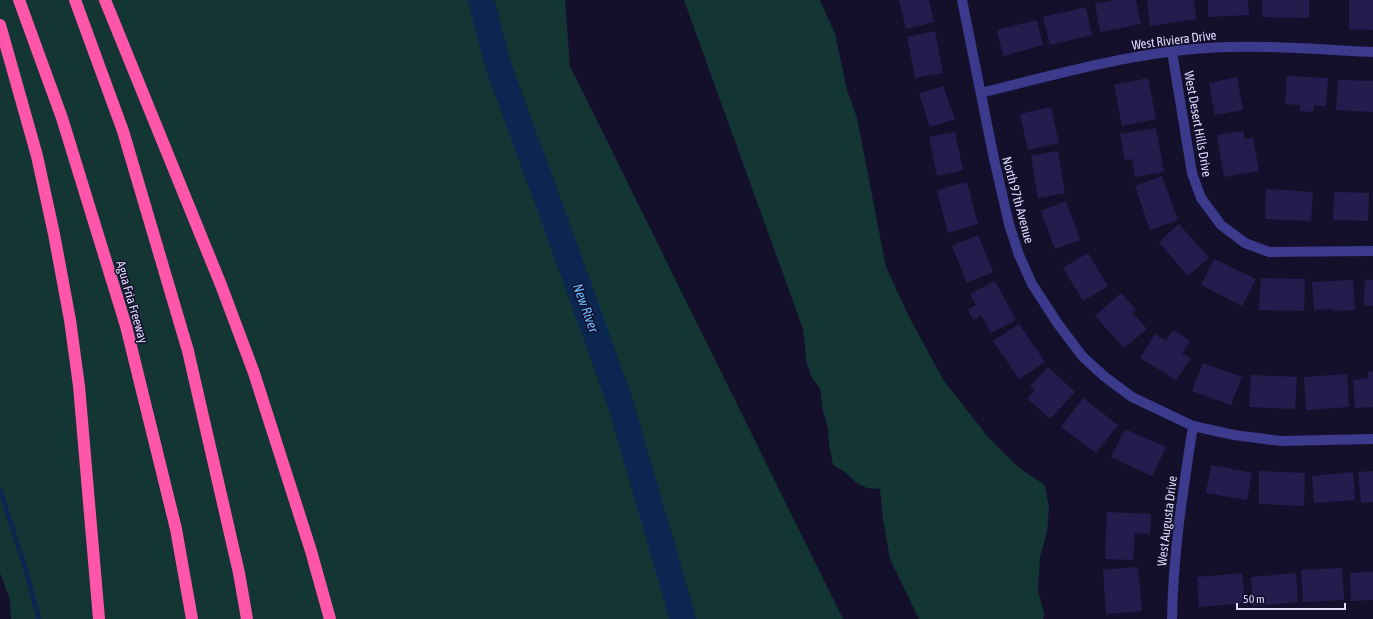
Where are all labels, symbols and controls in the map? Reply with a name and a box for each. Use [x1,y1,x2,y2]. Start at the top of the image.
street label: West Riviera Drive [1131,27,1217,53]
street label: West Desert Hills Drive [1181,70,1215,178]
street label: North 97th Avenue [999,155,1037,245]
street label: Agua Fria Freeway [113,259,151,346]
water label: New River [570,281,603,336]
street label: West Augusta Drive [1154,475,1180,567]
scale bar [1237,585,1345,611]
text: 50 m [1243,592,1265,606]

